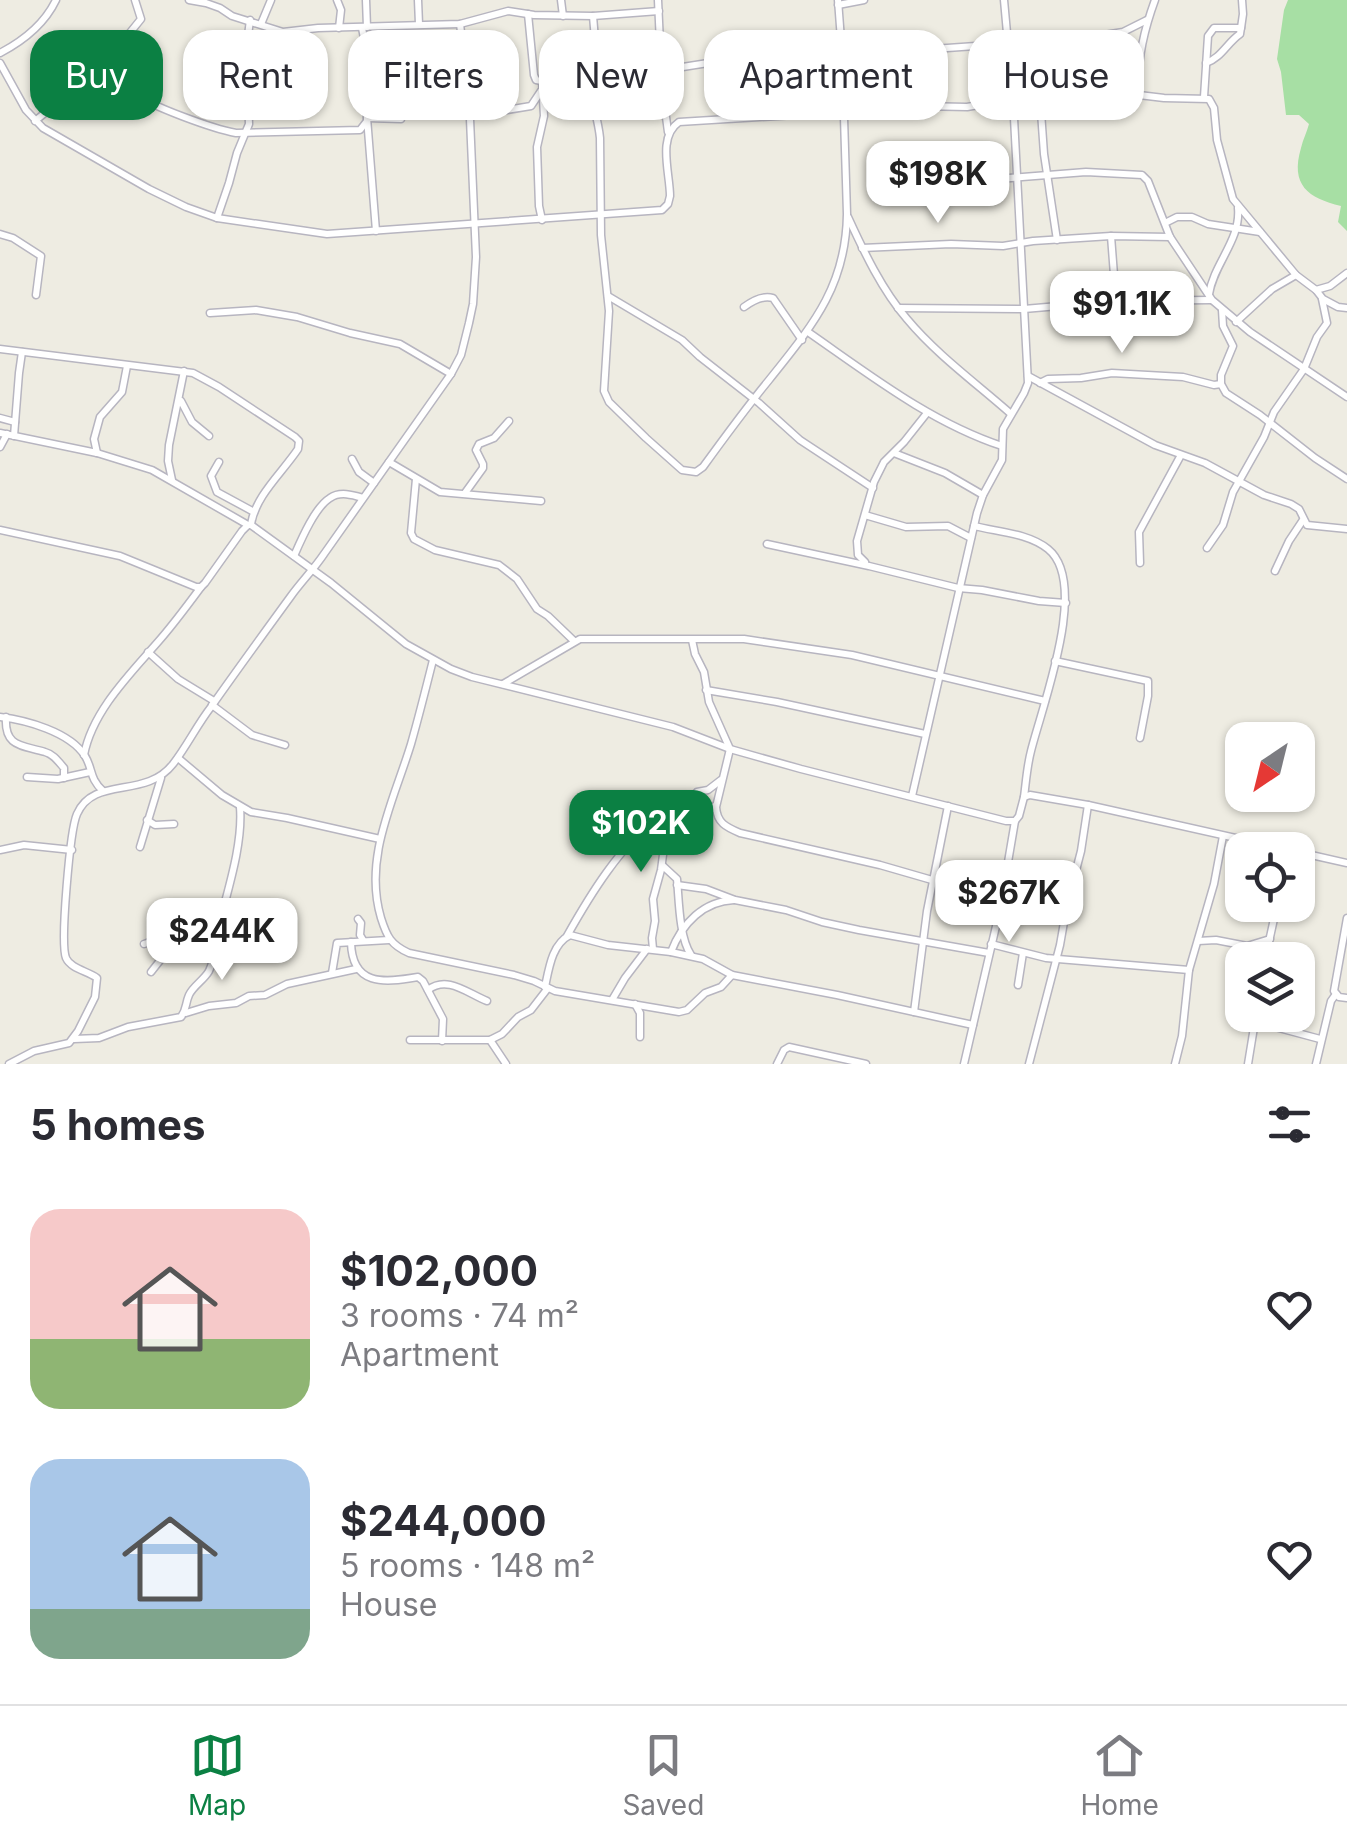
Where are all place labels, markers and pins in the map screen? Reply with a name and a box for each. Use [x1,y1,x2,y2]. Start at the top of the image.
pin: $198K [868,141,1008,226]
pin: $91.1K [1041,271,1203,356]
pin: $102K [571,790,711,875]
pin: $267K [939,860,1079,945]
pin: $244K [152,898,292,983]

